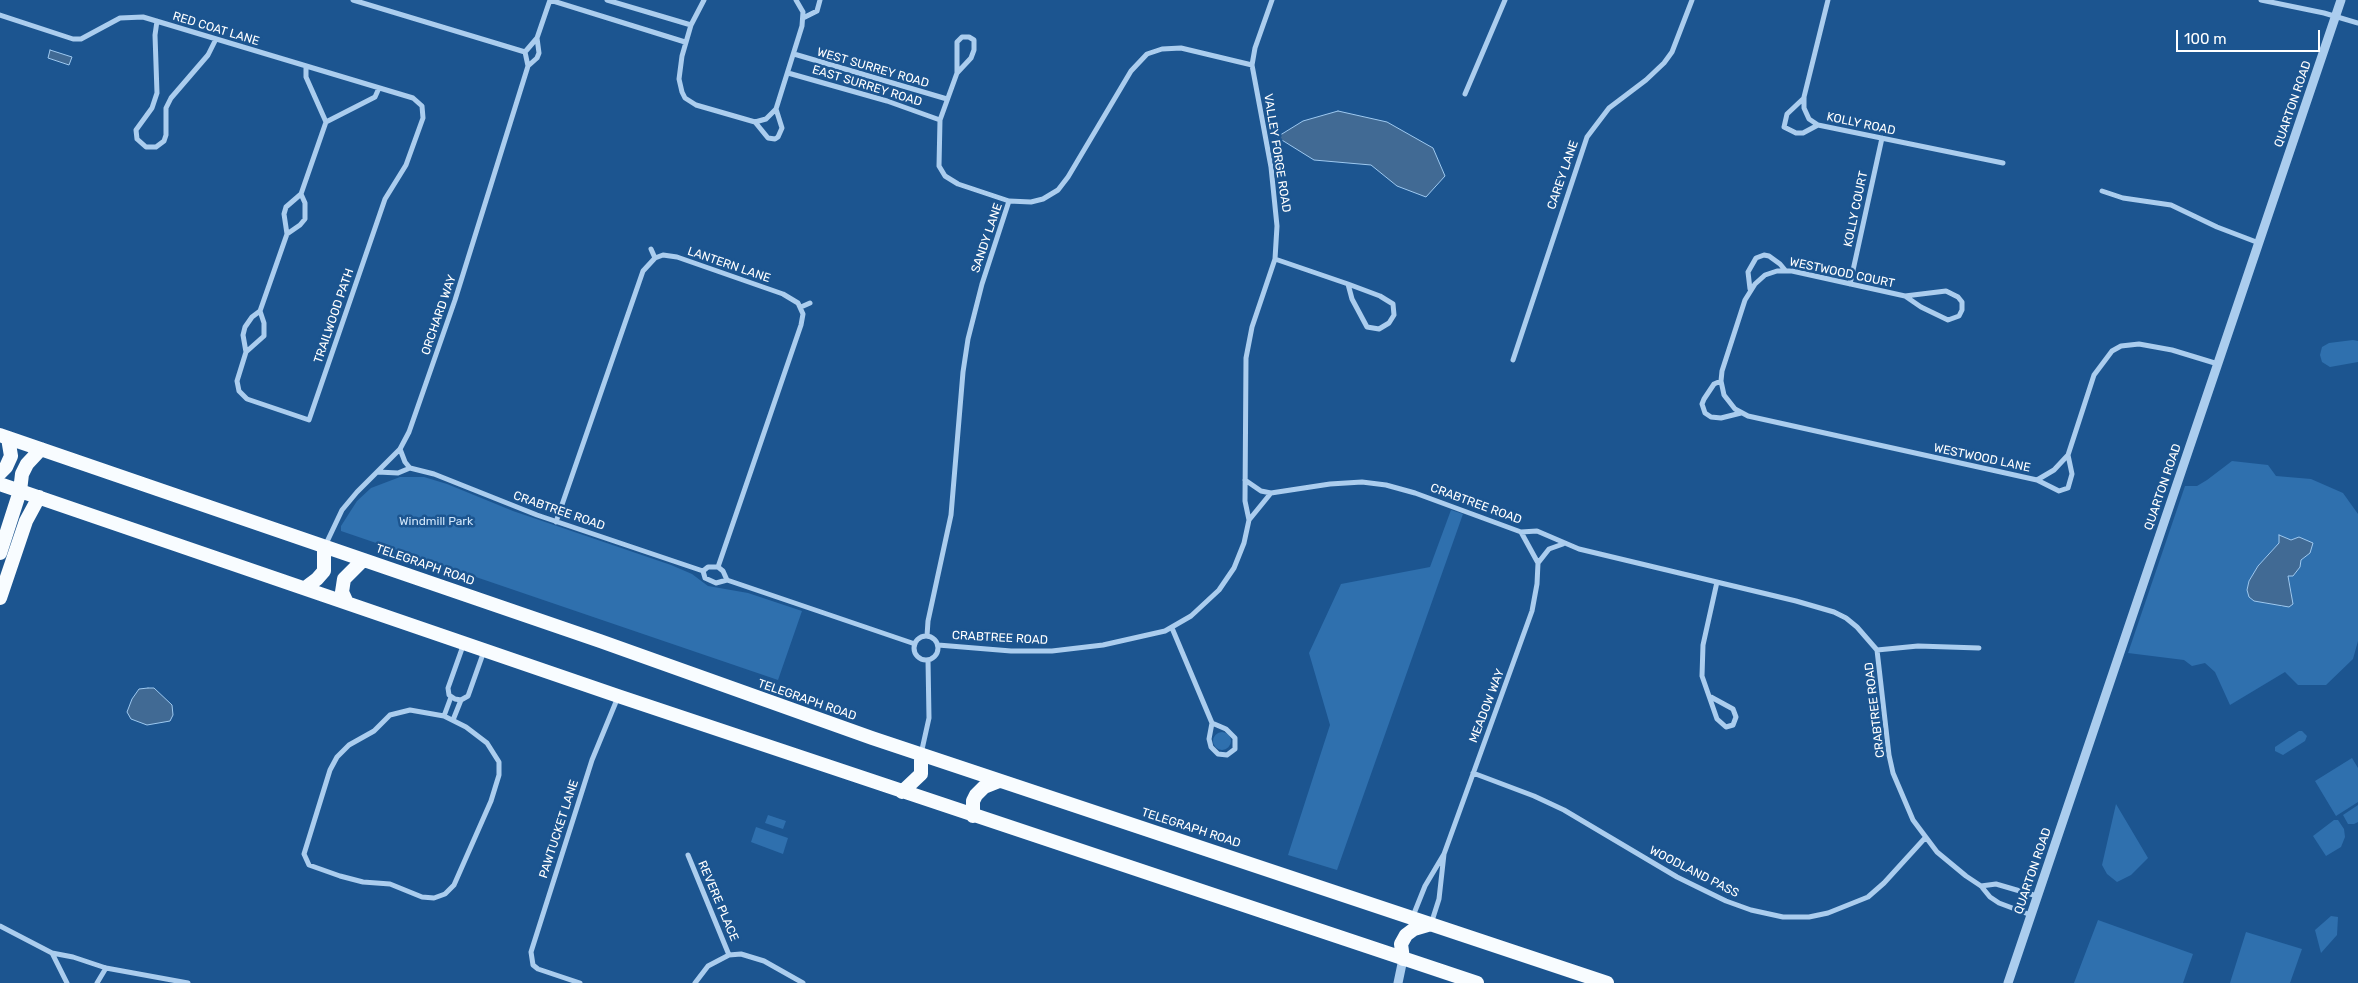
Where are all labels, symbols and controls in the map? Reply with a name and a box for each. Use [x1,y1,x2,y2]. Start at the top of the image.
street label: RED COAT LANE [171,9,261,49]
scale bar [2178,20,2322,52]
text: 100 m [2184,30,2226,48]
street label: WEST SURREY ROAD [815,45,931,91]
street label: QUARTON ROAD [2271,59,2315,149]
street label: EAST SURREY ROAD [810,62,924,110]
street label: VALLEY FORGE ROAD [1260,92,1294,214]
street label: KOLLY ROAD [1825,110,1897,138]
street label: CAREY LANE [1544,139,1582,211]
street label: KOLLY COURT [1841,170,1871,248]
street label: SANDY LANE [968,201,1006,275]
street label: LANTERN LANE [686,244,772,286]
street label: WESTWOOD COURT [1788,255,1896,291]
street label: TRAILWOOD PATH [311,267,357,365]
street label: ORCHARD WAY [419,273,459,357]
street label: WESTWOOD LANE [1932,441,2032,475]
street label: QUARTON ROAD [2141,442,2185,532]
street label: CRABTREE ROAD [1428,481,1524,527]
street label: CRABTREE ROAD [511,489,607,533]
park label: Windmill Park [399,515,473,529]
street label: TELEGRAPH ROAD [374,541,476,589]
street label: CRABTREE ROAD [952,628,1048,648]
street label: CRABTREE ROAD [1862,661,1888,759]
street label: MEADOW WAY [1466,667,1508,745]
street label: TELEGRAPH ROAD [756,676,858,724]
street label: PAWTUCKET LANE [536,778,582,880]
street label: TELEGRAPH ROAD [1140,805,1242,851]
street label: QUARTON ROAD [2011,826,2055,916]
street label: WOODLAND PASS [1647,843,1741,901]
street label: REVERE PLACE [695,859,741,943]

